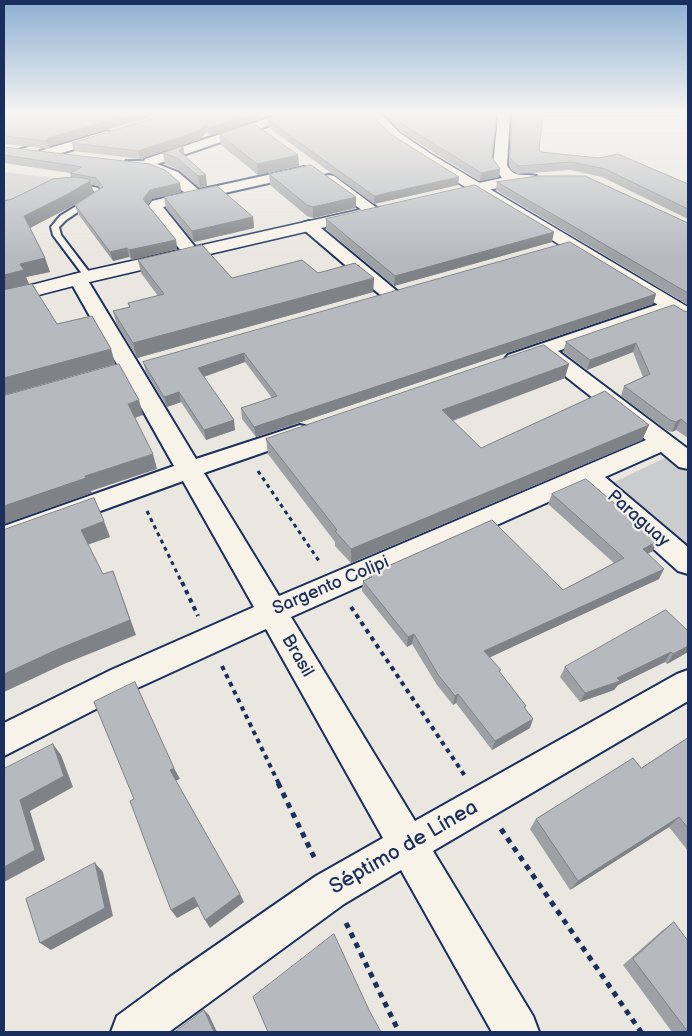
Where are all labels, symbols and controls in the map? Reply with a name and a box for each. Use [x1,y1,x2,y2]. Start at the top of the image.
street label: Paraguay [602,486,674,552]
street label: Sargento Colipi [270,552,392,620]
street label: Brasil [276,631,318,681]
street label: Séptimo de Línea [325,795,483,901]

